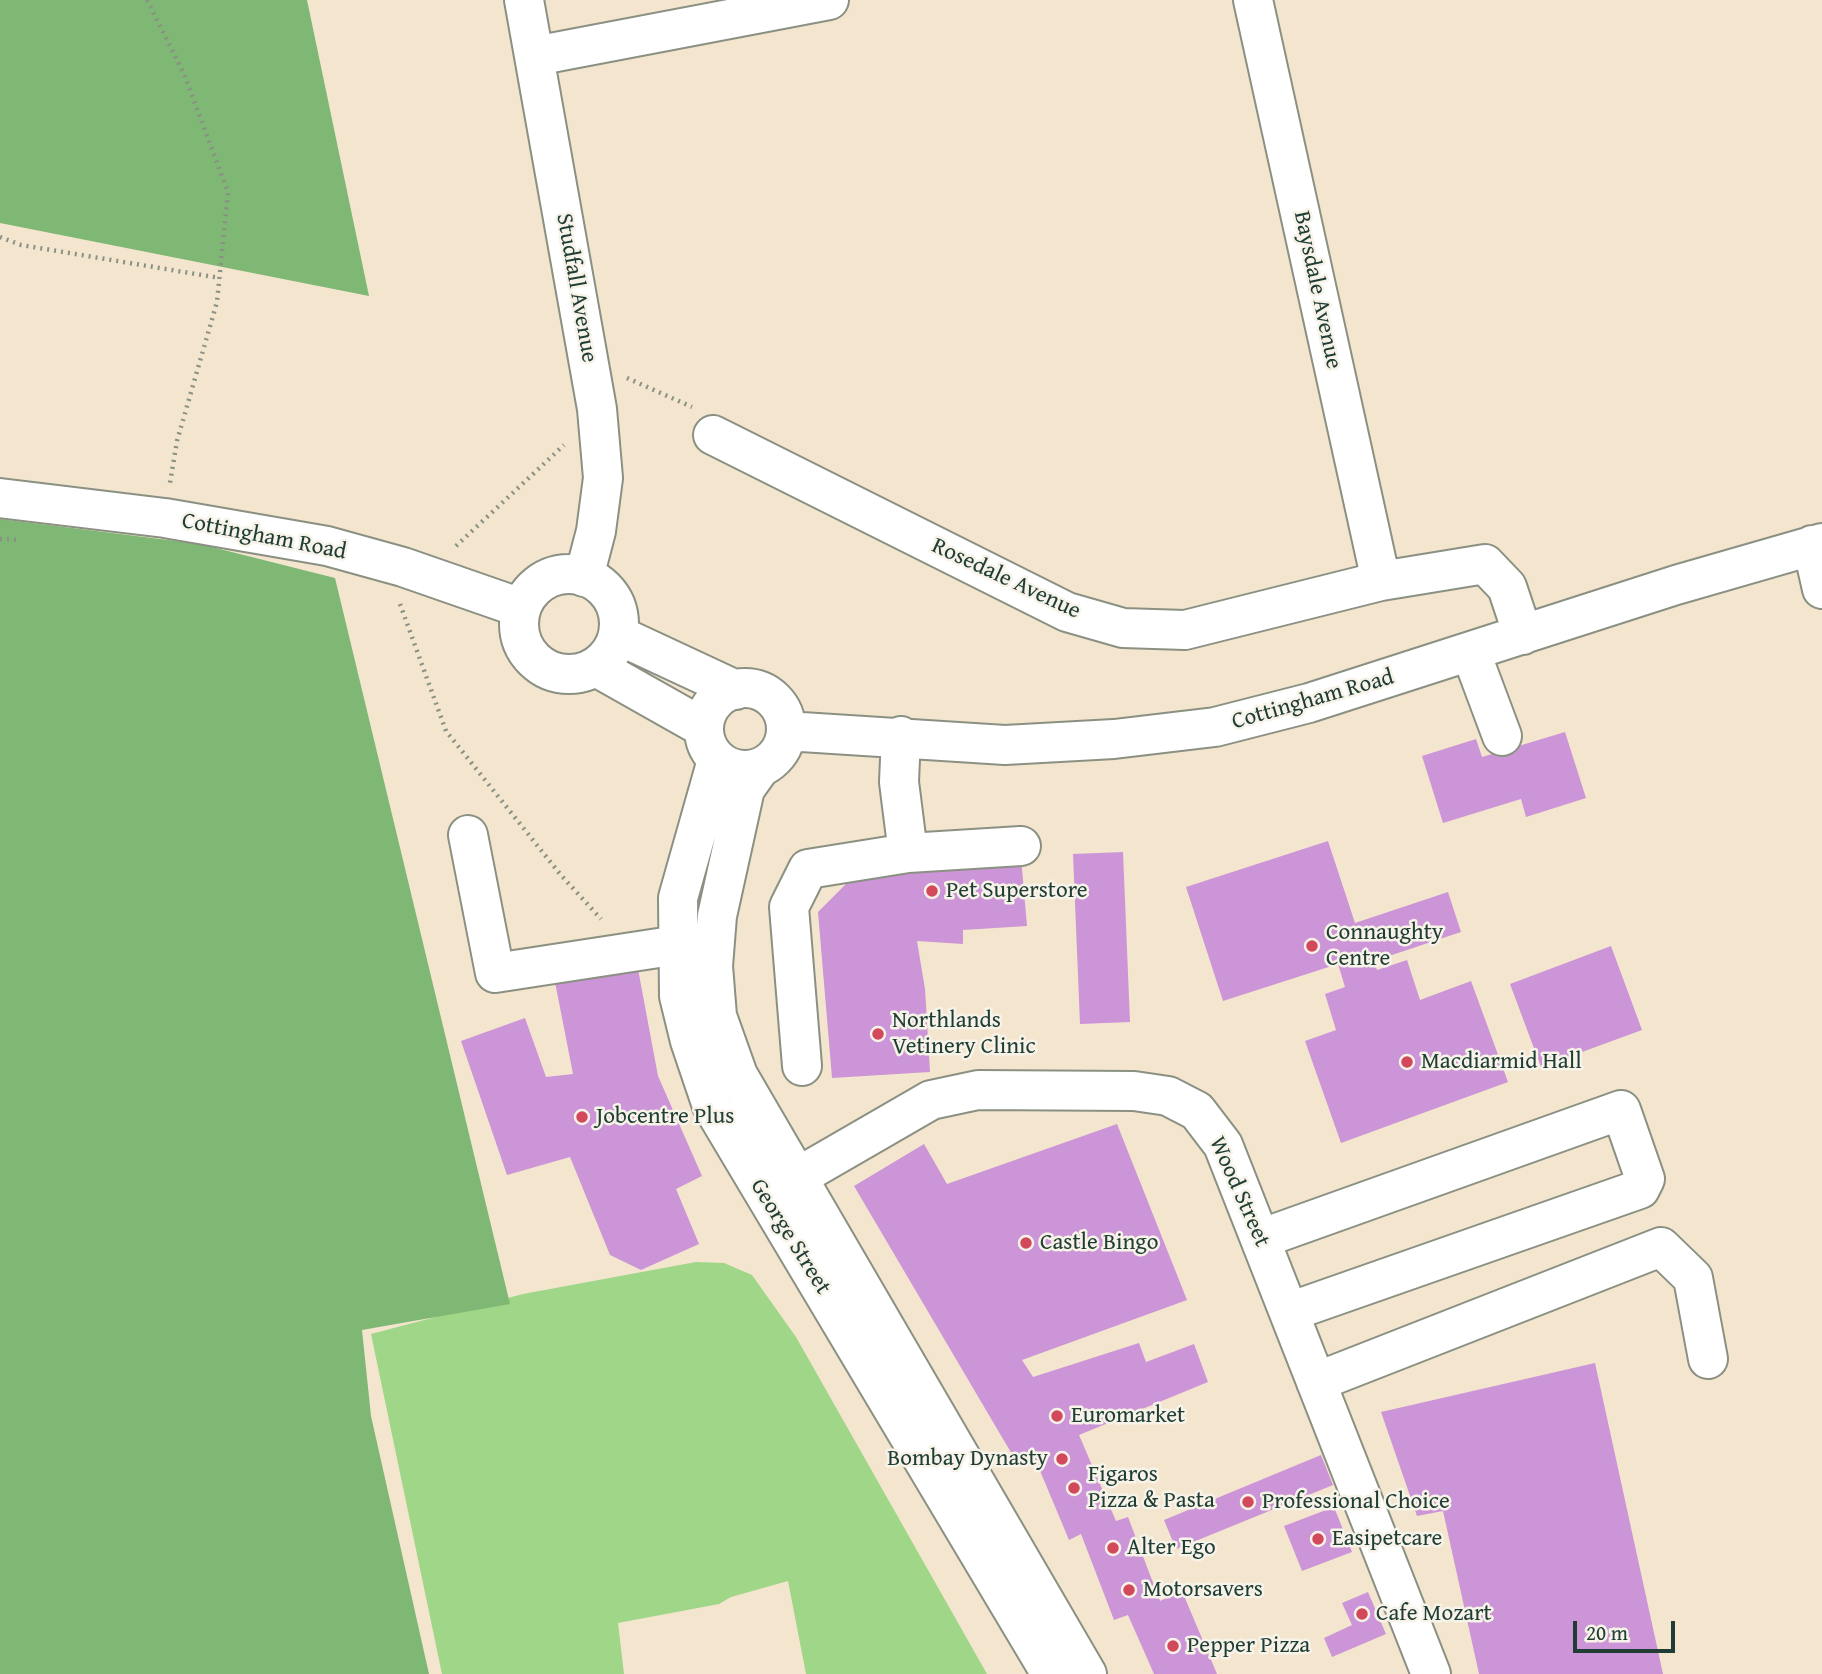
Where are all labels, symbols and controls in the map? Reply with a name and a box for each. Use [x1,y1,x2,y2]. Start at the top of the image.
street label: Baysdale Avenue [1287,209,1347,371]
street label: Studfall Avenue [549,211,603,365]
street label: Cottingham Road [179,508,349,566]
street label: Rosedale Avenue [927,532,1085,626]
street label: Cottingham Road [1229,664,1397,736]
place label: Pet Superstore [946,877,1088,905]
marker: Pet Superstore [924,883,940,899]
place label: Connaughty Centre [1326,919,1443,973]
marker: Connaughty Centre [1304,938,1320,954]
place label: Northlands Vetinery Clinic [892,1007,1036,1061]
marker: Northlands Vetinery Clinic [870,1026,886,1042]
place label: Macdiarmid Hall [1421,1048,1582,1076]
marker: Macdiarmid Hall [1399,1054,1415,1070]
place label: Jobcentre Plus [596,1103,734,1131]
marker: Jobcentre Plus [574,1109,590,1125]
street label: Wood Street [1202,1133,1276,1251]
street label: George Street [744,1174,836,1300]
place label: Castle Bingo [1040,1229,1159,1257]
marker: Castle Bingo [1018,1235,1034,1251]
place label: Euromarket [1071,1402,1185,1430]
marker: Euromarket [1049,1408,1065,1424]
place label: Bombay Dynasty [887,1445,1048,1473]
marker: Bombay Dynasty [1054,1451,1070,1467]
place label: Figaros Pizza & Pasta [1088,1461,1215,1515]
marker: Figaros Pizza & Pasta [1066,1480,1082,1496]
place label: Professional Choice [1262,1488,1450,1516]
marker: Professional Choice [1240,1494,1256,1510]
place label: Easipetcare [1332,1525,1442,1553]
marker: Easipetcare [1310,1531,1326,1547]
place label: Alter Ego [1127,1534,1216,1562]
marker: Alter Ego [1105,1540,1121,1556]
place label: Motorsavers [1143,1576,1263,1604]
marker: Motorsavers [1121,1582,1137,1598]
place label: Cafe Mozart [1376,1600,1492,1628]
marker: Cafe Mozart [1354,1606,1370,1622]
scale bar [1577,1608,1678,1652]
text: 20 m [1586,1617,1628,1648]
place label: Pepper Pizza [1187,1632,1310,1660]
marker: Pepper Pizza [1165,1638,1181,1654]

